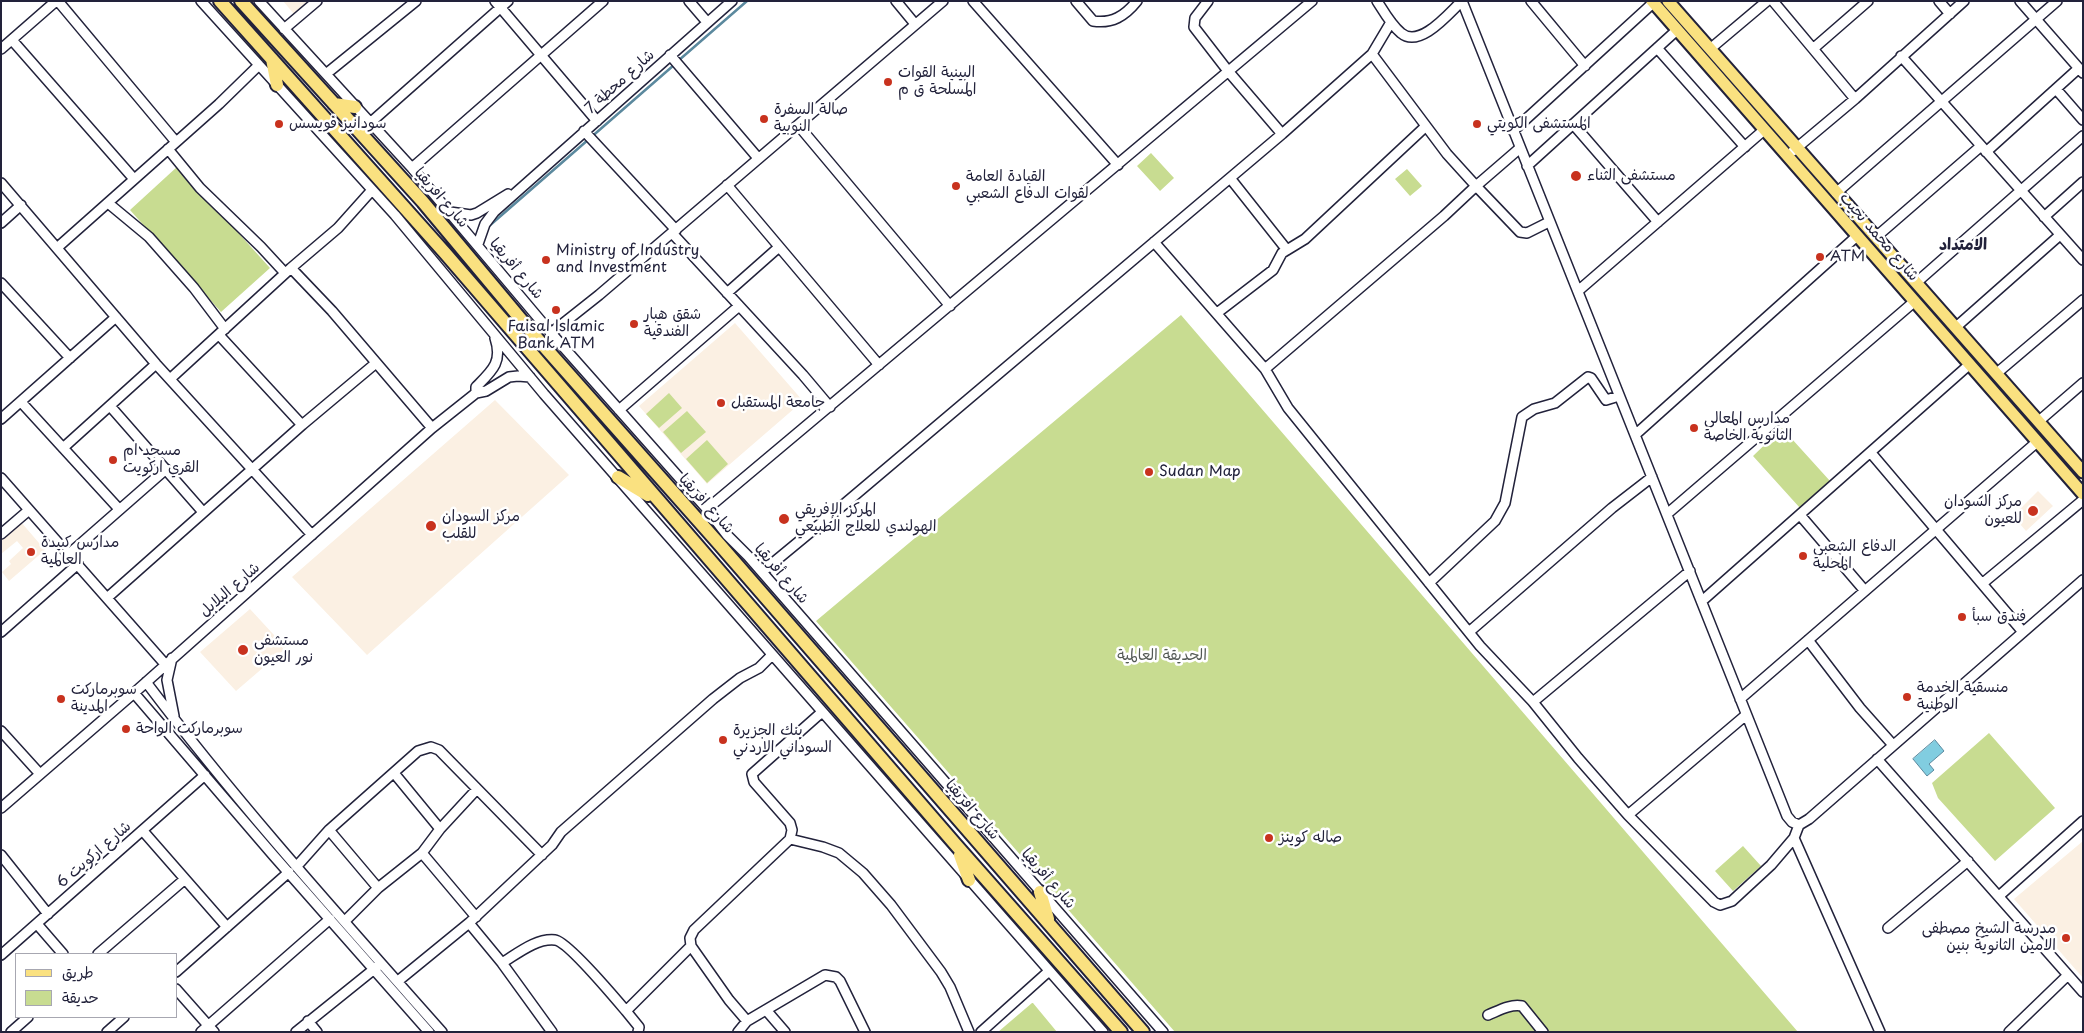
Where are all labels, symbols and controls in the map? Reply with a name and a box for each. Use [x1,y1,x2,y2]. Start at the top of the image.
street label: شارع محطة 7 [582,46,658,118]
place label: البينية القوات المسلحة ق م [898,64,976,99]
marker: البينية القوات المسلحة ق م [882,76,894,88]
place label: صالة السفرة النوبية [774,101,848,136]
marker: صالة السفرة النوبية [758,113,770,125]
place label: سودانيز فويسس [289,115,387,133]
place label: المستشفى الكويتي [1487,115,1591,133]
marker: سودانيز فويسس [273,118,285,130]
marker: المستشفى الكويتي [1471,118,1483,130]
street label: شارع افريقيا [410,164,472,232]
place label: مستشفى الثناء [1587,167,1676,185]
place label: القيادة العامة لقوات الدفاع الشعبي [966,168,1089,203]
marker: مستشفى الثناء [1569,169,1583,183]
marker: القيادة العامة لقوات الدفاع الشعبي [950,180,962,192]
street label: شارع محمد نجيب [1836,189,1922,285]
street label: شارع أفريقيا [485,235,547,303]
district label: الامتداد [1939,236,1987,256]
place label: Ministry of Industry and Investment [556,242,699,277]
place label: ATM [1830,248,1865,266]
marker: ATM [1814,251,1826,263]
marker: Ministry of Industry and Investment [540,254,552,266]
marker: Faisal Islamic Bank ATM [550,304,562,316]
place label: شقق هبار الفندقية [644,306,701,341]
place label: Faisal Islamic Bank ATM [507,318,605,353]
marker: شقق هبار الفندقية [628,318,640,330]
place label: جامعة المستقبل [731,394,825,412]
marker: جامعة المستقبل [715,397,727,409]
place label: مدارس المعالي الثانوية الخاصة [1704,410,1792,445]
marker: مدارس المعالي الثانوية الخاصة [1688,422,1700,434]
place label: مسجد ام القري اركويت [123,442,199,477]
marker: مسجد ام القري اركويت [107,454,119,466]
place label: Sudan Map [1159,463,1241,481]
marker: Sudan Map [1143,466,1155,478]
street label: شارع افريقيا [675,471,737,537]
place label: مركز السودان للعيون [1944,493,2022,528]
place label: المركز الإفريقي الهولندي للعلاج الطبيعي [795,501,936,536]
marker: مركز السودان للعيون [2026,504,2040,518]
place label: مركز السودان للقلب [442,508,520,543]
marker: المركز الإفريقي الهولندي للعلاج الطبيعي [777,512,791,526]
marker: مركز السودان للقلب [424,519,438,533]
place label: مدارس كبيدة العالمية [41,534,119,569]
place label: الدفاع الشعبي المحلية [1813,538,1896,573]
street label: شارع أفريقيا [750,540,812,608]
marker: مدارس كبيدة العالمية [25,546,37,558]
marker: الدفاع الشعبي المحلية [1797,550,1809,562]
street label: شارع البلابل [196,559,264,621]
place label: فندق سبأ [1972,608,2026,626]
marker: فندق سبأ [1956,611,1968,623]
place label: مستشفى نور العيون [254,632,313,667]
marker: مستشفى نور العيون [236,643,250,657]
park label: الحديقة العالمية [1117,647,1207,665]
place label: منسقية الخدمة الوطنية [1917,679,2008,714]
place label: سوبرماركت المدينة [71,681,137,716]
marker: منسقية الخدمة الوطنية [1901,691,1913,703]
marker: سوبرماركت المدينة [55,693,67,705]
place label: سوبرماركت الواحة [136,720,243,738]
place label: بنك الجزيرة السوداني الاردني [733,722,832,757]
marker: سوبرماركت الواحة [120,723,132,735]
marker: بنك الجزيرة السوداني الاردني [717,734,729,746]
street label: شارع افريقيا [941,776,1003,844]
street label: شارع اركويت 6 [53,818,135,892]
place label: صاله كوينز [1279,829,1342,847]
marker: صاله كوينز [1263,832,1275,844]
street label: شارع أفريقيا [1017,845,1079,913]
place label: مدرسة الشيخ مصطفى الامين الثانوية بنين [1922,920,2056,955]
marker: مدرسة الشيخ مصطفى الامين الثانوية بنين [2060,932,2072,944]
legend [15,953,178,1018]
text: طريق [62,960,94,983]
text: حديقة [62,985,99,1008]

